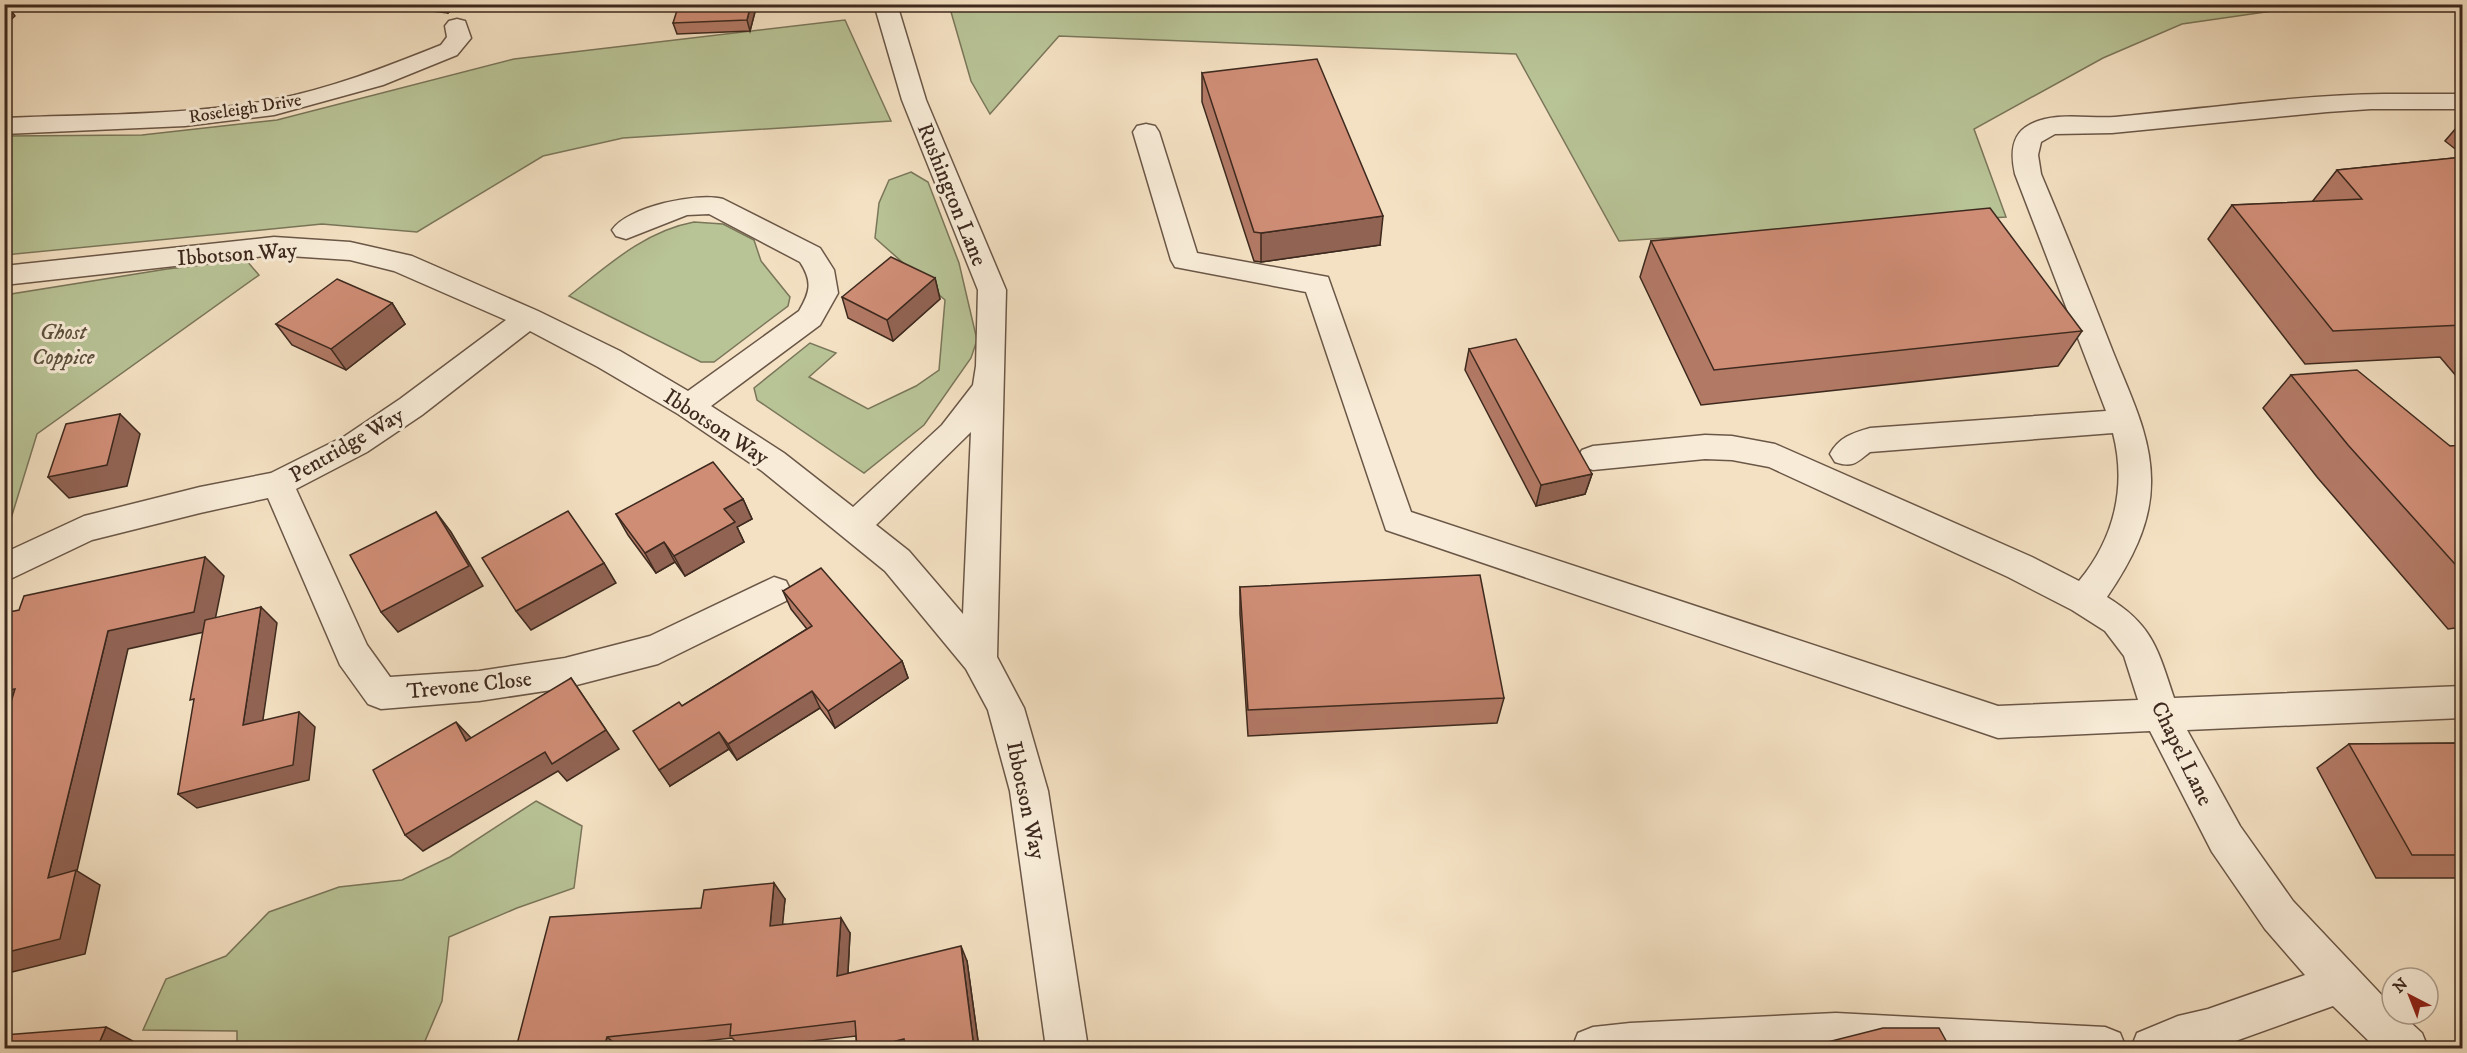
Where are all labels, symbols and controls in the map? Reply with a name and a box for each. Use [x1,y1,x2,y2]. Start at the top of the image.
street label: Roseleigh Drive [187,89,303,129]
street label: Rushington Lane [911,119,993,270]
street label: Ibbotson Way [176,237,299,272]
park label: Ghost Coppice [32,319,95,371]
street label: Ibbotson Way [658,383,774,472]
street label: Pentridge Way [285,401,409,489]
street label: Trevone Close [405,666,533,705]
street label: Chapel Lane [2145,697,2218,810]
street label: Ibbotson Way [1000,739,1051,862]
north arrow [2380,966,2440,1026]
text: N [2389,974,2412,997]

